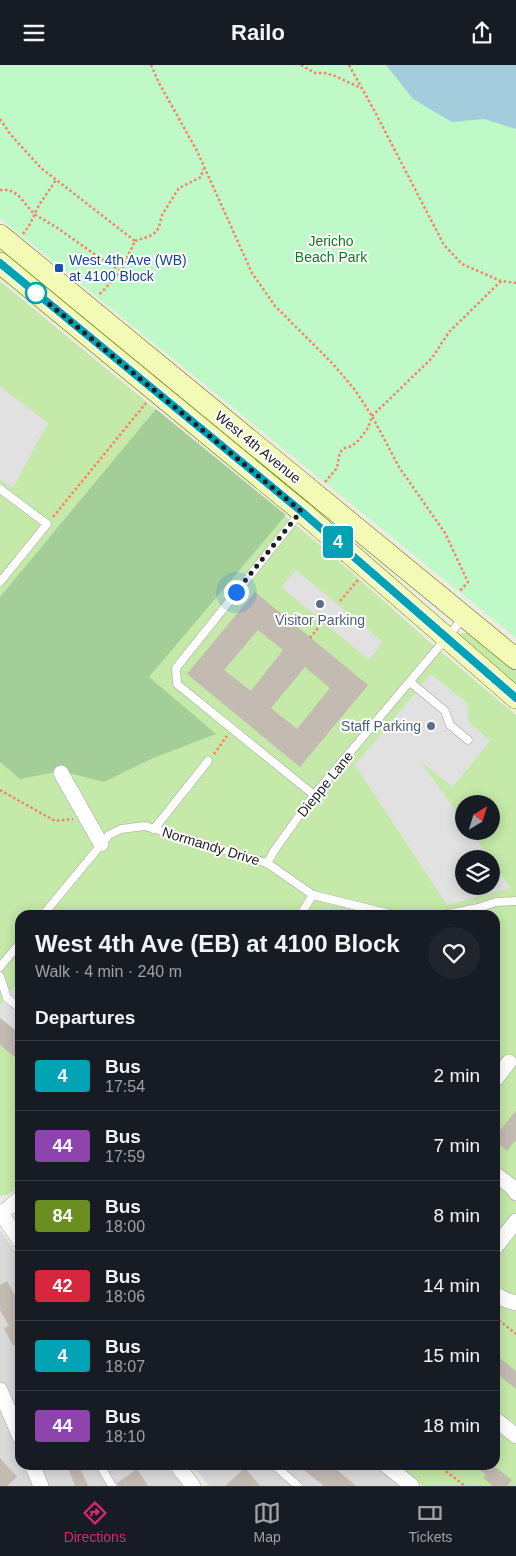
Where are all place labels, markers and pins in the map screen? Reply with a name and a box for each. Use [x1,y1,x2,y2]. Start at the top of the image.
place label: West 4th Ave (WB) at 4100 Block [69,252,187,284]
marker: West 4th Ave (WB) at 4100 Block [53,262,65,274]
unlabelled marker [25,282,47,304]
marker: Visitor Parking [314,598,326,610]
place label: Visitor Parking [275,612,365,628]
place label: Staff Parking [341,718,421,734]
marker: Staff Parking [425,720,437,732]

